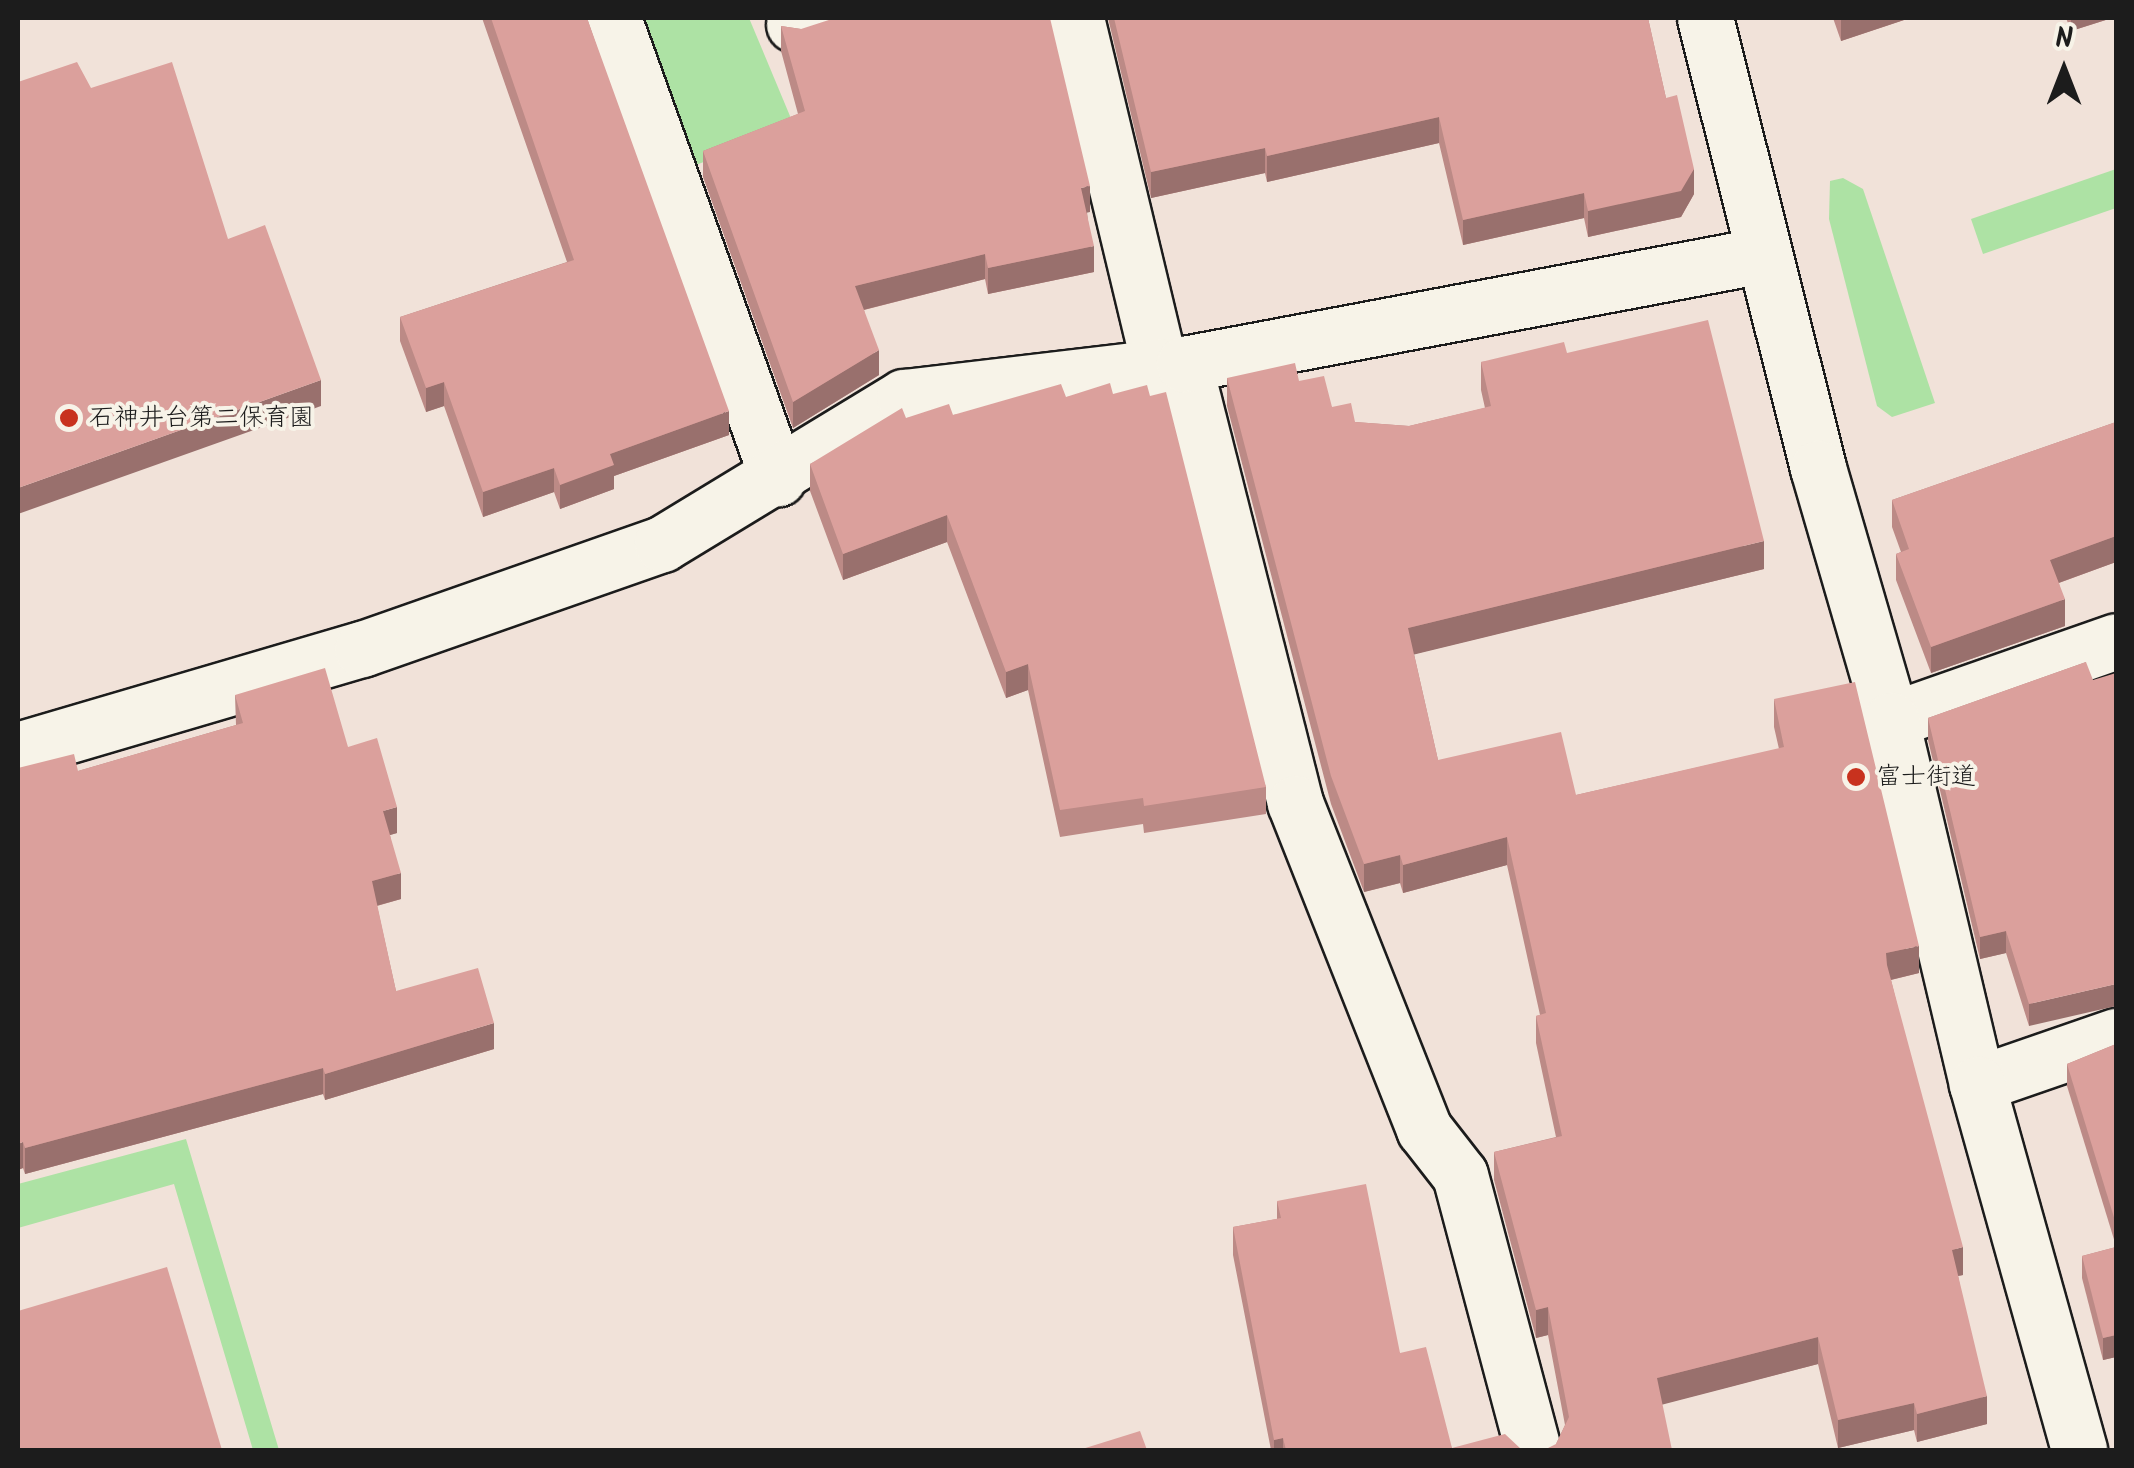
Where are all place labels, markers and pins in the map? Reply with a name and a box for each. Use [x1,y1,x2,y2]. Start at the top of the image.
place label: 石神井台第二保育園 [89,403,314,433]
marker: 石神井台第二保育園 [58,407,80,429]
place label: 富士街道 [1876,762,1976,792]
marker: 富士街道 [1845,766,1867,788]

